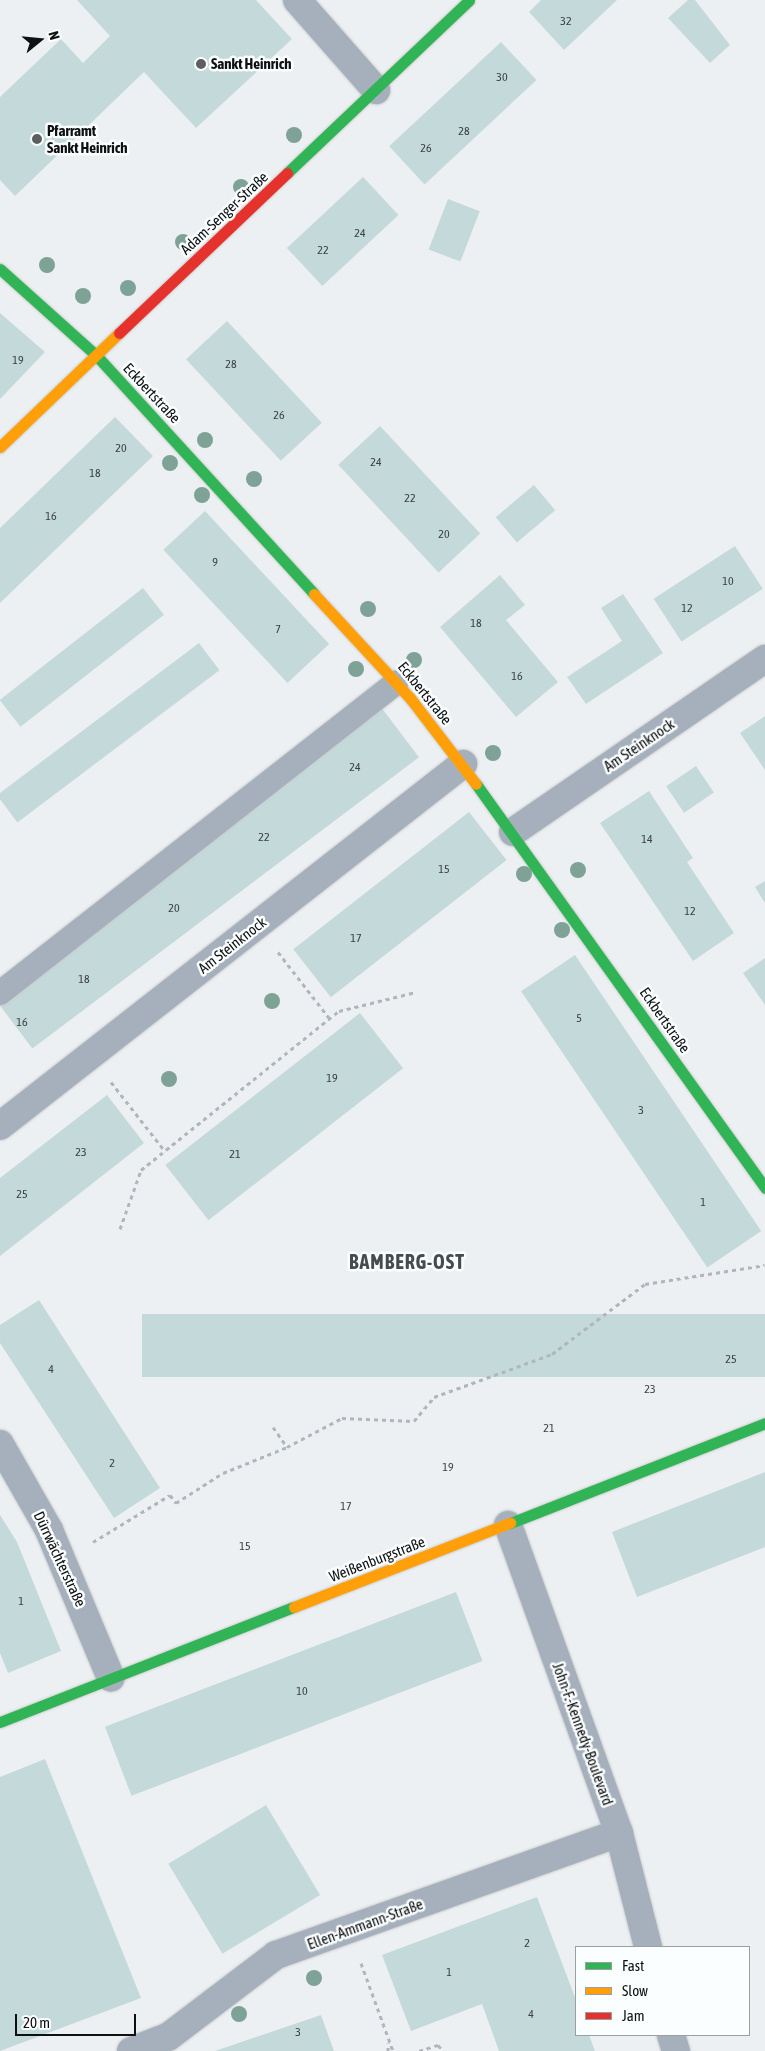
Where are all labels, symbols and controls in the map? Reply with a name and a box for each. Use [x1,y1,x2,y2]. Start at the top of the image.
north arrow [15,15,65,65]
house number: 32 [560,15,572,29]
text: N [45,29,63,42]
place label: Sankt Heinrich [211,55,291,73]
marker: Sankt Heinrich [195,58,207,70]
house number: 30 [496,71,508,85]
place label: Pfarramt Sankt Heinrich [47,121,127,156]
house number: 28 [458,125,470,139]
marker: Pfarramt Sankt Heinrich [31,133,43,145]
house number: 26 [420,142,432,156]
street label: Adam-Senger-Straße [177,168,271,258]
house number: 24 [354,227,366,241]
house number: 22 [317,244,329,258]
house number: 19 [12,354,24,368]
house number: 28 [225,358,237,372]
street label: Eckbertstraße [120,359,184,427]
house number: 26 [273,409,285,423]
house number: 20 [115,442,127,456]
house number: 24 [370,456,382,470]
house number: 18 [89,467,101,481]
house number: 22 [404,492,416,506]
house number: 16 [45,510,57,524]
house number: 20 [438,528,450,542]
house number: 9 [212,556,218,570]
house number: 10 [722,575,734,589]
house number: 12 [681,602,693,616]
house number: 18 [470,617,482,631]
house number: 7 [275,623,281,637]
street label: Eckbertstraße [394,658,456,728]
house number: 16 [511,670,523,684]
street label: Am Steinknock [600,715,678,775]
house number: 24 [349,761,361,775]
house number: 22 [258,831,270,845]
house number: 14 [641,833,653,847]
house number: 15 [438,863,450,877]
house number: 20 [168,902,180,916]
house number: 12 [684,905,696,919]
street label: Am Steinknock [194,913,270,977]
house number: 17 [350,932,362,946]
house number: 18 [78,973,90,987]
street label: Eckbertstraße [636,984,694,1056]
house number: 5 [576,1012,582,1026]
house number: 16 [16,1016,28,1030]
house number: 19 [326,1072,338,1086]
house number: 3 [638,1104,644,1118]
house number: 23 [75,1146,87,1160]
house number: 21 [229,1148,241,1162]
house number: 25 [16,1188,28,1202]
house number: 1 [700,1196,706,1210]
district label: BAMBERG-OST [348,1249,466,1273]
house number: 25 [725,1353,737,1367]
house number: 4 [48,1363,54,1377]
house number: 23 [644,1383,656,1397]
house number: 21 [543,1422,555,1436]
house number: 2 [109,1457,115,1471]
house number: 19 [442,1461,454,1475]
house number: 17 [340,1500,352,1514]
street label: Dürrwächterstraße [30,1508,90,1610]
street label: Weißenburgstraße [327,1532,427,1586]
house number: 15 [239,1540,251,1554]
house number: 1 [18,1595,24,1609]
street label: John-F.-Kennedy-Boulevard [549,1660,617,1808]
house number: 10 [296,1685,308,1699]
street label: Ellen-Ammann-Straße [305,1895,425,1953]
house number: 2 [524,1937,530,1951]
legend [575,1946,750,2036]
text: Fast [622,1957,644,1974]
house number: 1 [446,1966,452,1980]
text: Slow [622,1982,648,1999]
scale bar [18,2004,139,2036]
text: Jam [622,2007,645,2024]
house number: 4 [528,2008,534,2022]
text: 20 m [23,2014,50,2031]
house number: 3 [295,2026,301,2040]

